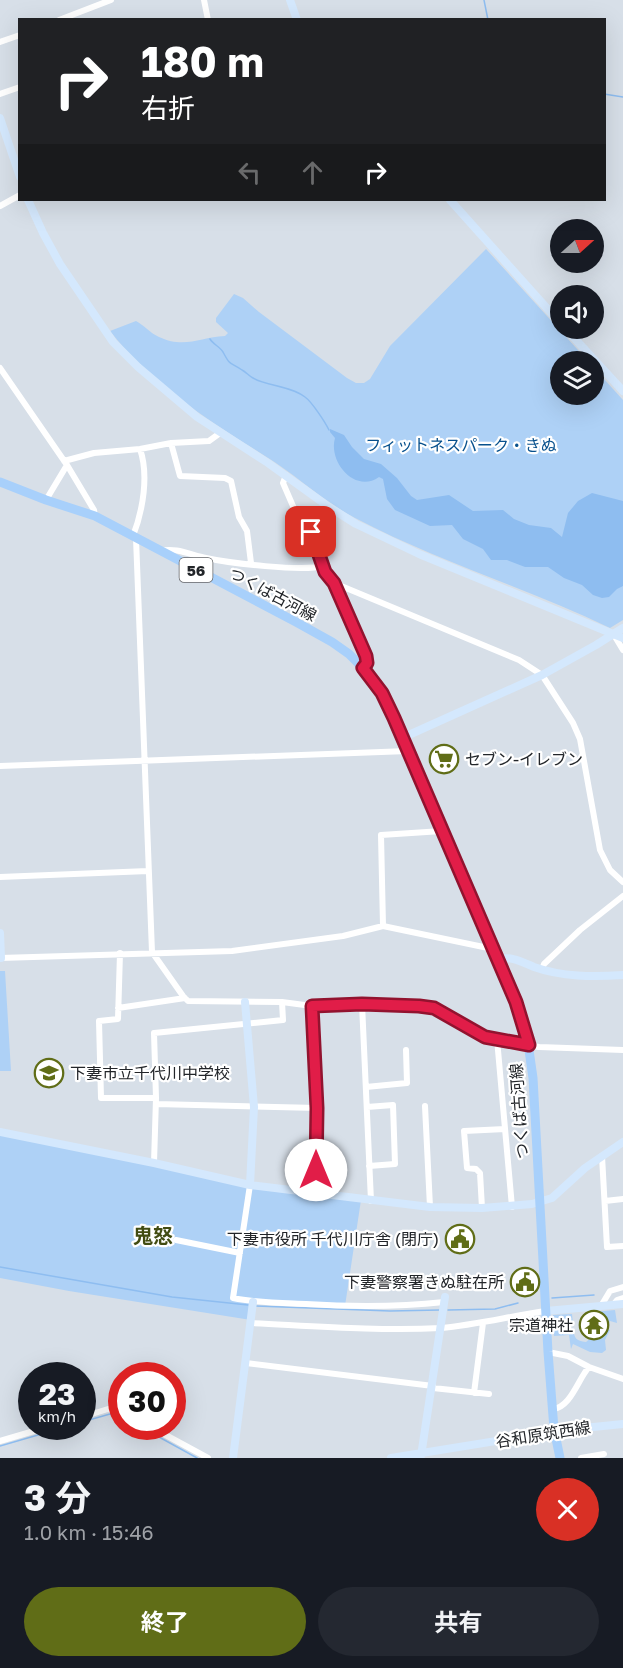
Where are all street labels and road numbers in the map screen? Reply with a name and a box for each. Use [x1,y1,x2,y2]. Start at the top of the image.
road number: 56 [180,558,212,582]
street label: つくば古河線 [226,563,320,625]
street label: つくば古河線 [506,1062,532,1160]
street label: 谷和原筑西線 [494,1417,592,1451]

